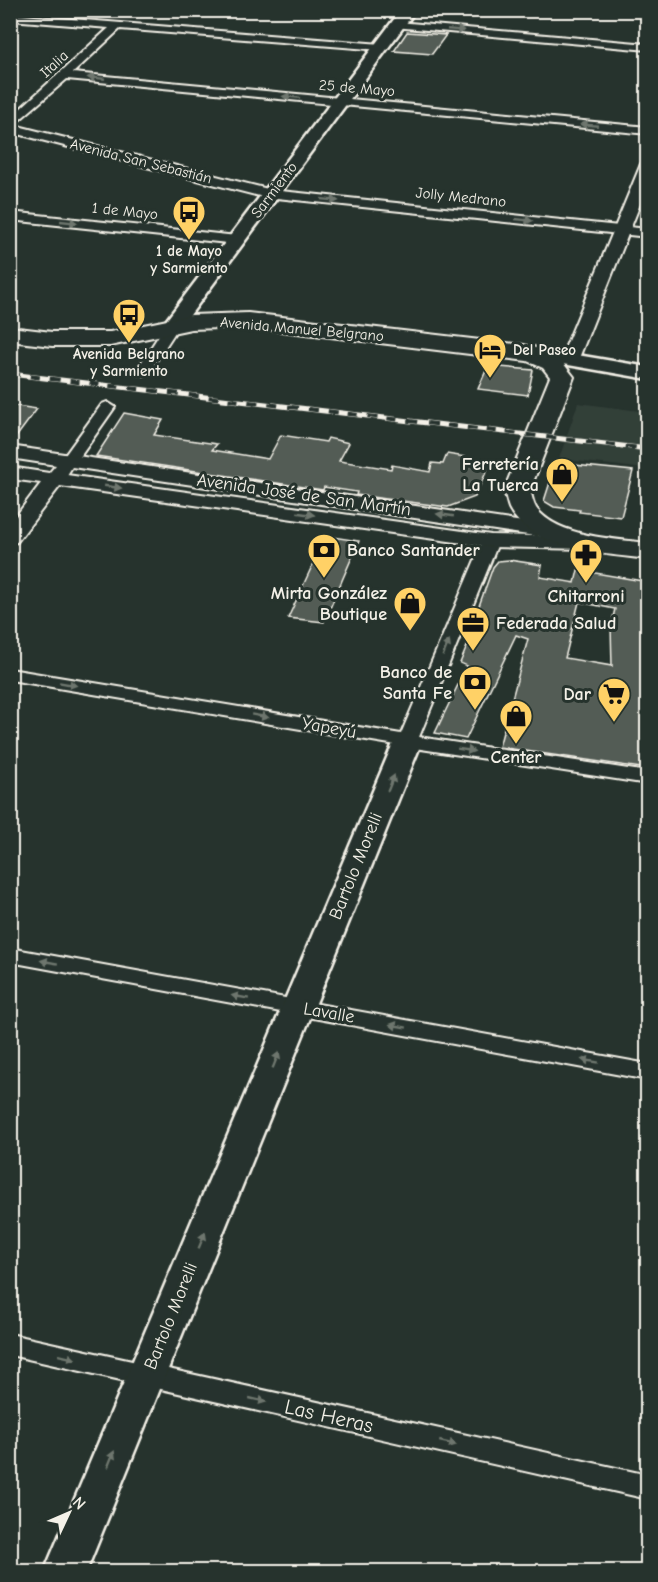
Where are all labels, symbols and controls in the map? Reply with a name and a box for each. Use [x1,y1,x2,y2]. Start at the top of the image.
one-way arrow [446,26,465,35]
street label: Italia [36,47,72,81]
one-way arrow [87,73,106,83]
street label: 25 de Mayo [318,76,396,100]
one-way arrow [281,92,300,102]
one-way arrow [580,120,599,130]
street label: Avenida San Sebastián [68,135,214,187]
street label: Sarmiento [247,158,301,222]
street label: Jolly Medrano [415,183,507,211]
bus stop icon: 1 de Mayo y Sarmiento [171,194,207,241]
one-way arrow [320,195,339,205]
street label: 1 de Mayo [91,199,159,223]
one-way arrow [514,215,533,225]
one-way arrow [59,217,78,227]
place label: 1 de Mayo y Sarmiento [150,242,228,277]
bus stop icon: Avenida Belgrano y Sarmiento [111,297,147,344]
street label: Avenida Manuel Belgrano [219,313,385,345]
hotel icon: Del Paseo [472,332,508,379]
place label: Del Paseo [513,341,576,359]
place label: Avenida Belgrano y Sarmiento [73,345,185,380]
place label: Ferretería La Tuerca [462,454,539,496]
shop icon: Ferretería La Tuerca [544,456,580,503]
street label: Avenida José de San Martín [196,470,412,520]
one-way arrow [104,482,123,491]
one-way arrow [297,510,316,519]
one-way arrow [435,511,454,520]
bank icon: Banco Santander [306,532,342,579]
pharmacy icon: Chitarroni [568,537,604,584]
place label: Banco Santander [347,540,480,561]
place label: Mirta González Boutique [271,583,387,625]
shop icon: Mirta González Boutique [392,585,428,632]
place label: Chitarroni [547,586,625,607]
office icon: Federada Salud [455,605,491,652]
place label: Federada Salud [496,613,616,634]
one-way arrow [442,639,451,657]
place label: Banco de Santa Fe [380,662,452,704]
bank icon: Banco de Santa Fe [457,664,493,711]
supermarket icon: Dar [596,676,632,723]
one-way arrow [59,680,78,689]
place label: Dar [563,684,592,705]
shop icon: Center [498,698,534,745]
one-way arrow [251,712,270,721]
street label: Yapeyú [300,713,358,743]
one-way arrow [456,745,475,754]
place label: Center [491,747,542,768]
one-way arrow [386,773,396,791]
street label: Bartolo Morelli [325,809,387,923]
one-way arrow [39,957,58,966]
one-way arrow [231,992,250,1001]
street label: Lavalle [302,998,356,1028]
one-way arrow [388,1021,407,1030]
one-way arrow [272,1051,281,1069]
one-way arrow [580,1056,599,1065]
one-way arrow [198,1231,207,1249]
street label: Bartolo Morelli [140,1259,202,1373]
one-way arrow [58,1353,77,1362]
street label: Las Heras [282,1394,376,1438]
one-way arrow [248,1396,267,1406]
one-way arrow [439,1438,457,1448]
one-way arrow [106,1450,116,1468]
north arrow [39,1483,99,1543]
text: N [69,1493,89,1513]

